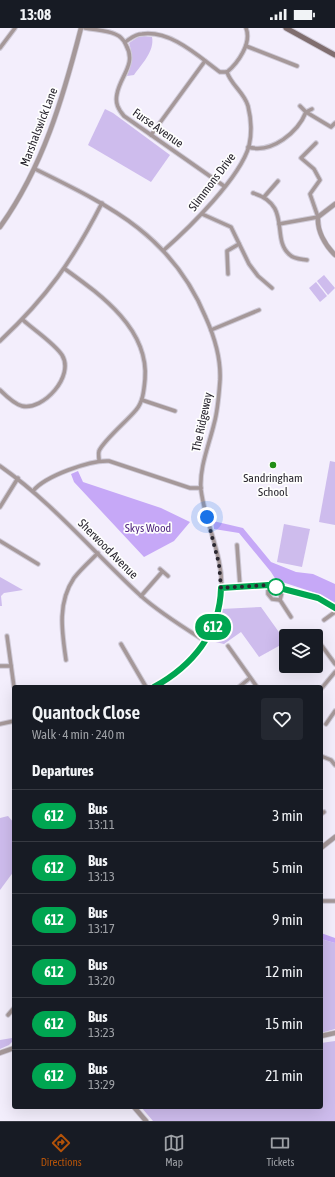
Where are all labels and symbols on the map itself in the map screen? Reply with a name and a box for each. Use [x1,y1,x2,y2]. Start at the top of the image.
street label: Marshalswick Lane [18,86,60,168]
street label: Furse Avenue [130,105,186,151]
street label: Slimmons Drive [186,150,238,214]
street label: The Ridgeway [189,391,215,453]
marker: Sandringham School [268,460,278,470]
place label: Sandringham School [243,471,303,499]
your location [197,507,217,527]
street label: Sherwood Avenue [75,516,141,582]
park label: Skys Wood [125,521,171,535]
unlabelled marker [267,578,285,596]
line badge: 612 [190,614,236,640]

